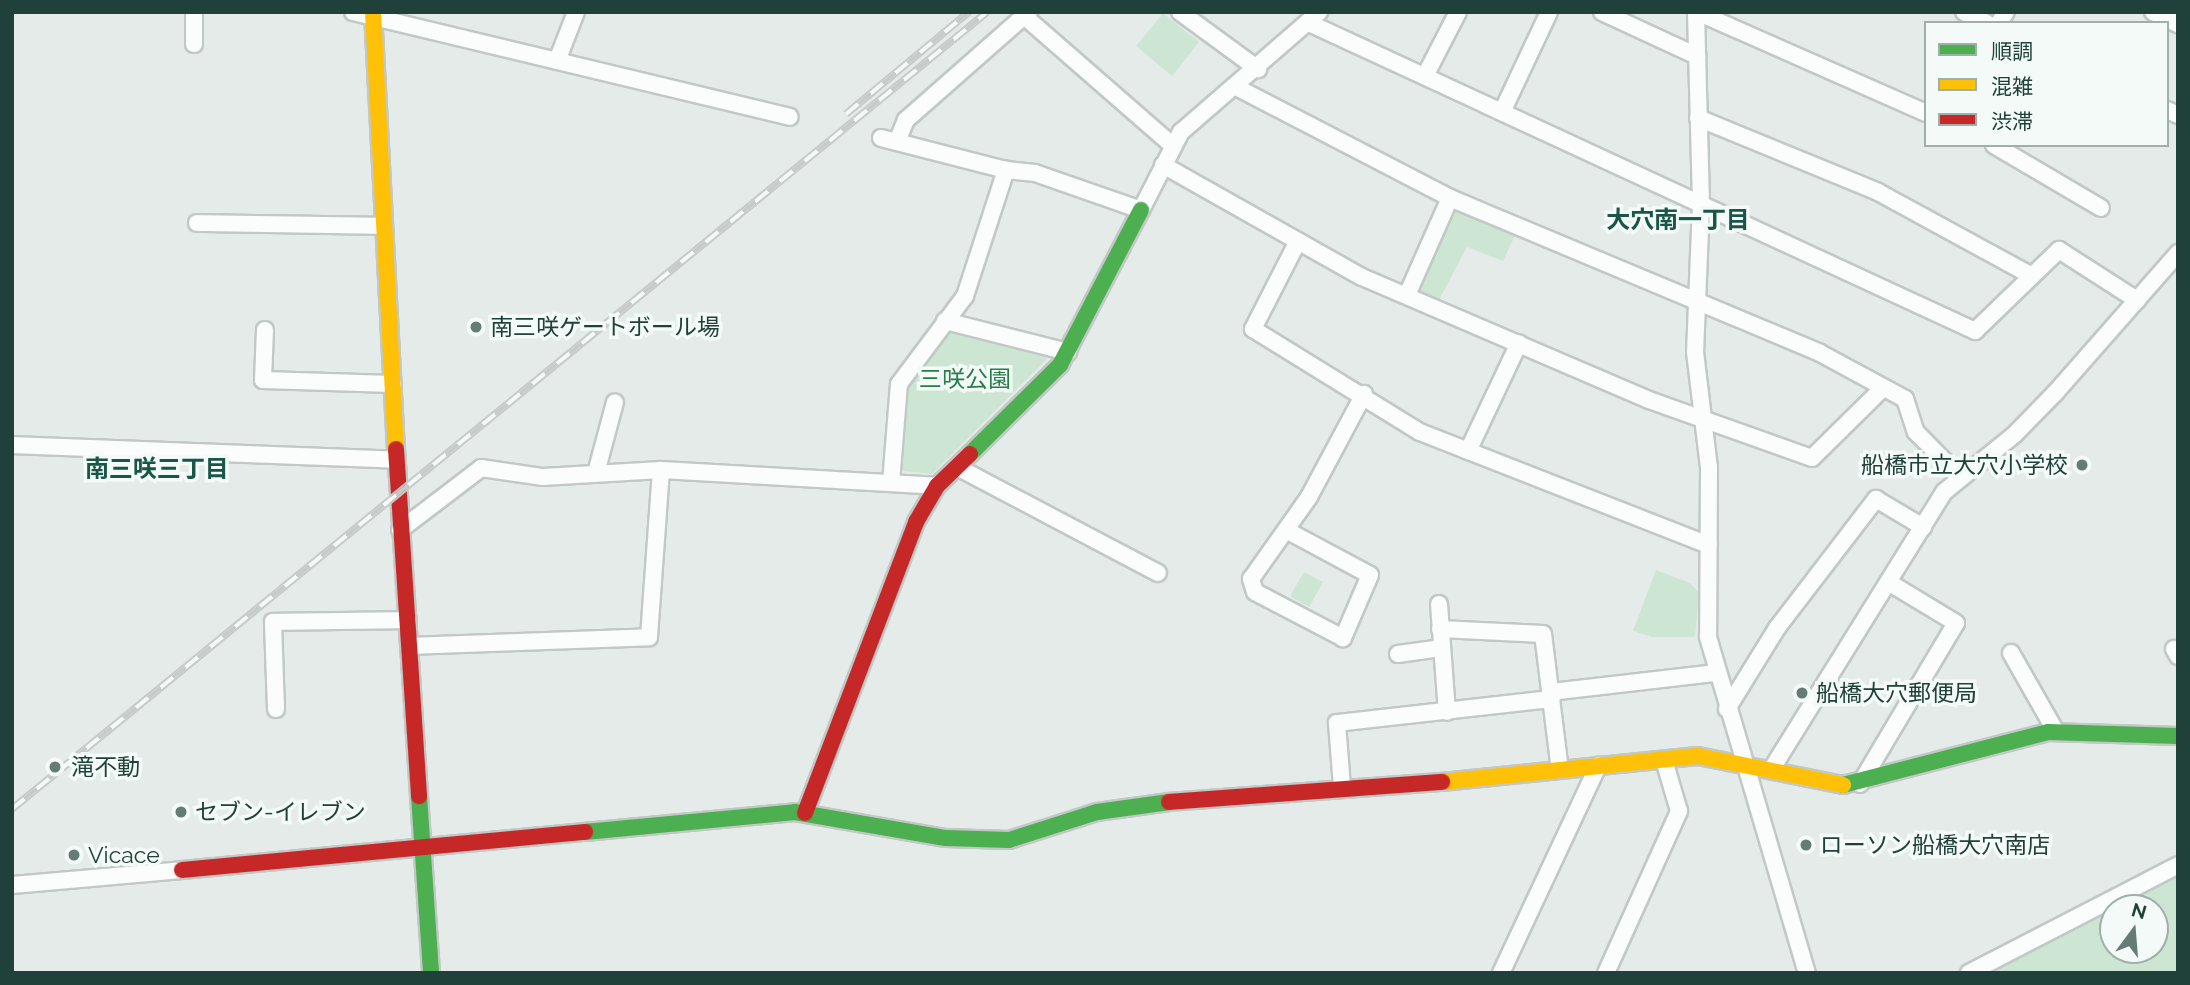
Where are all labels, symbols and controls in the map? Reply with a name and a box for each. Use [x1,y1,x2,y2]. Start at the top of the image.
legend [1924,21,2169,147]
text: 順調 [1991,39,2033,64]
text: 混雑 [1991,74,2033,99]
text: 渋滞 [1991,109,2033,134]
district label: 大穴南一丁目 [1606,206,1750,234]
place label: 南三咲ゲートボール場 [490,313,720,341]
marker: 南三咲ゲートボール場 [468,319,484,335]
park label: 三咲公園 [919,365,1011,393]
place label: 船橋市立大穴小学校 [1861,451,2068,479]
district label: 南三咲三丁目 [85,455,229,483]
marker: 船橋市立大穴小学校 [2074,457,2090,473]
place label: 船橋大穴郵便局 [1816,679,1977,707]
marker: 船橋大穴郵便局 [1794,685,1810,701]
place label: 滝不動 [71,753,140,781]
marker: 滝不動 [45,757,65,777]
place label: セブン-イレブン [195,798,366,826]
marker: セブン-イレブン [173,804,189,820]
place label: ローソン船橋大穴南店 [1820,831,2050,859]
marker: ローソン船橋大穴南店 [1798,837,1814,853]
place label: Vicace [88,841,160,869]
marker: Vicace [66,847,82,863]
north arrow [2099,894,2169,964]
text: N [2129,898,2149,923]

